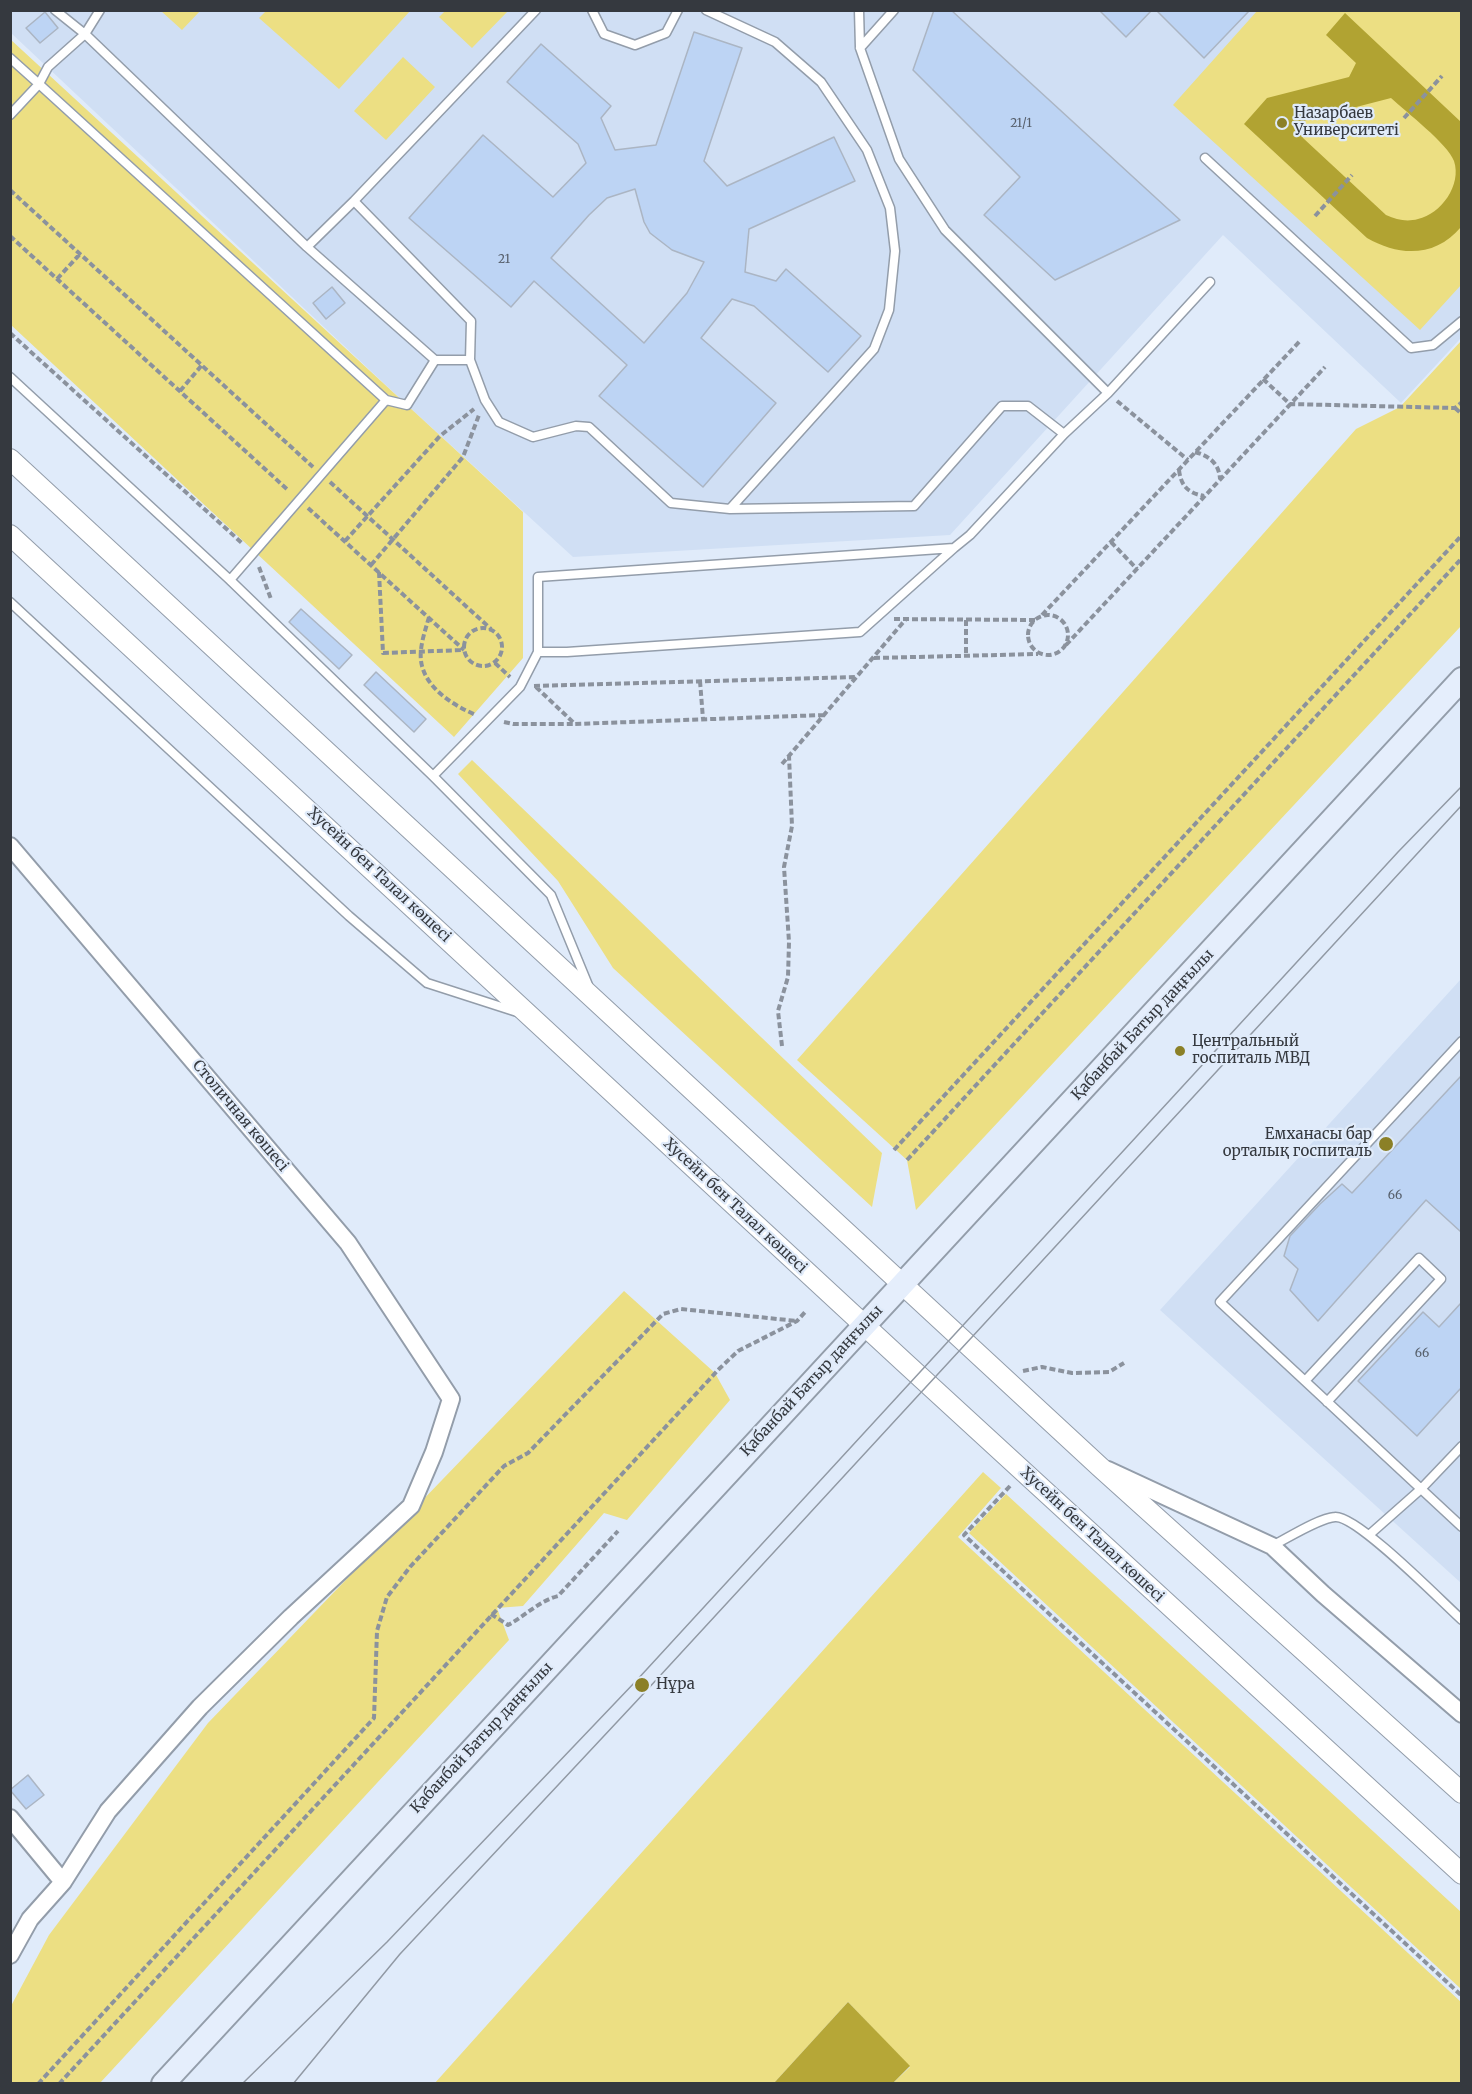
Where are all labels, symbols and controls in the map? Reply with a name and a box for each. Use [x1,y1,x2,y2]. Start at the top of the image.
place label: Назарбаев Университеті [1294,105,1399,140]
marker: Назарбаев Университеті [1275,116,1289,130]
house number: 21/1 [1010,117,1032,131]
house number: 21 [498,253,510,267]
street label: Хусейн бен Талал көшесі [304,804,454,946]
street label: Қабанбай Батыр даңғылы [1068,946,1218,1104]
place label: Центральный госпиталь МВД [1192,1033,1310,1068]
marker: Центральный госпиталь МВД [1173,1044,1187,1058]
street label: Столичная көшесі [188,1057,292,1175]
place label: Емханасы бар орталық госпиталь [1223,1126,1372,1161]
street label: Хусейн бен Талал көшесі [660,1135,810,1277]
marker: Емханасы бар орталық госпиталь [1377,1135,1395,1153]
house number: 66 [1388,1189,1402,1203]
street label: Қабанбай Батыр даңғылы [737,1302,887,1460]
house number: 66 [1415,1347,1429,1361]
street label: Хусейн бен Талал көшесі [1017,1464,1167,1606]
street label: Қабанбай Батыр даңғылы [407,1659,557,1817]
marker: Нұра [633,1676,651,1694]
place label: Нұра [656,1676,695,1694]

